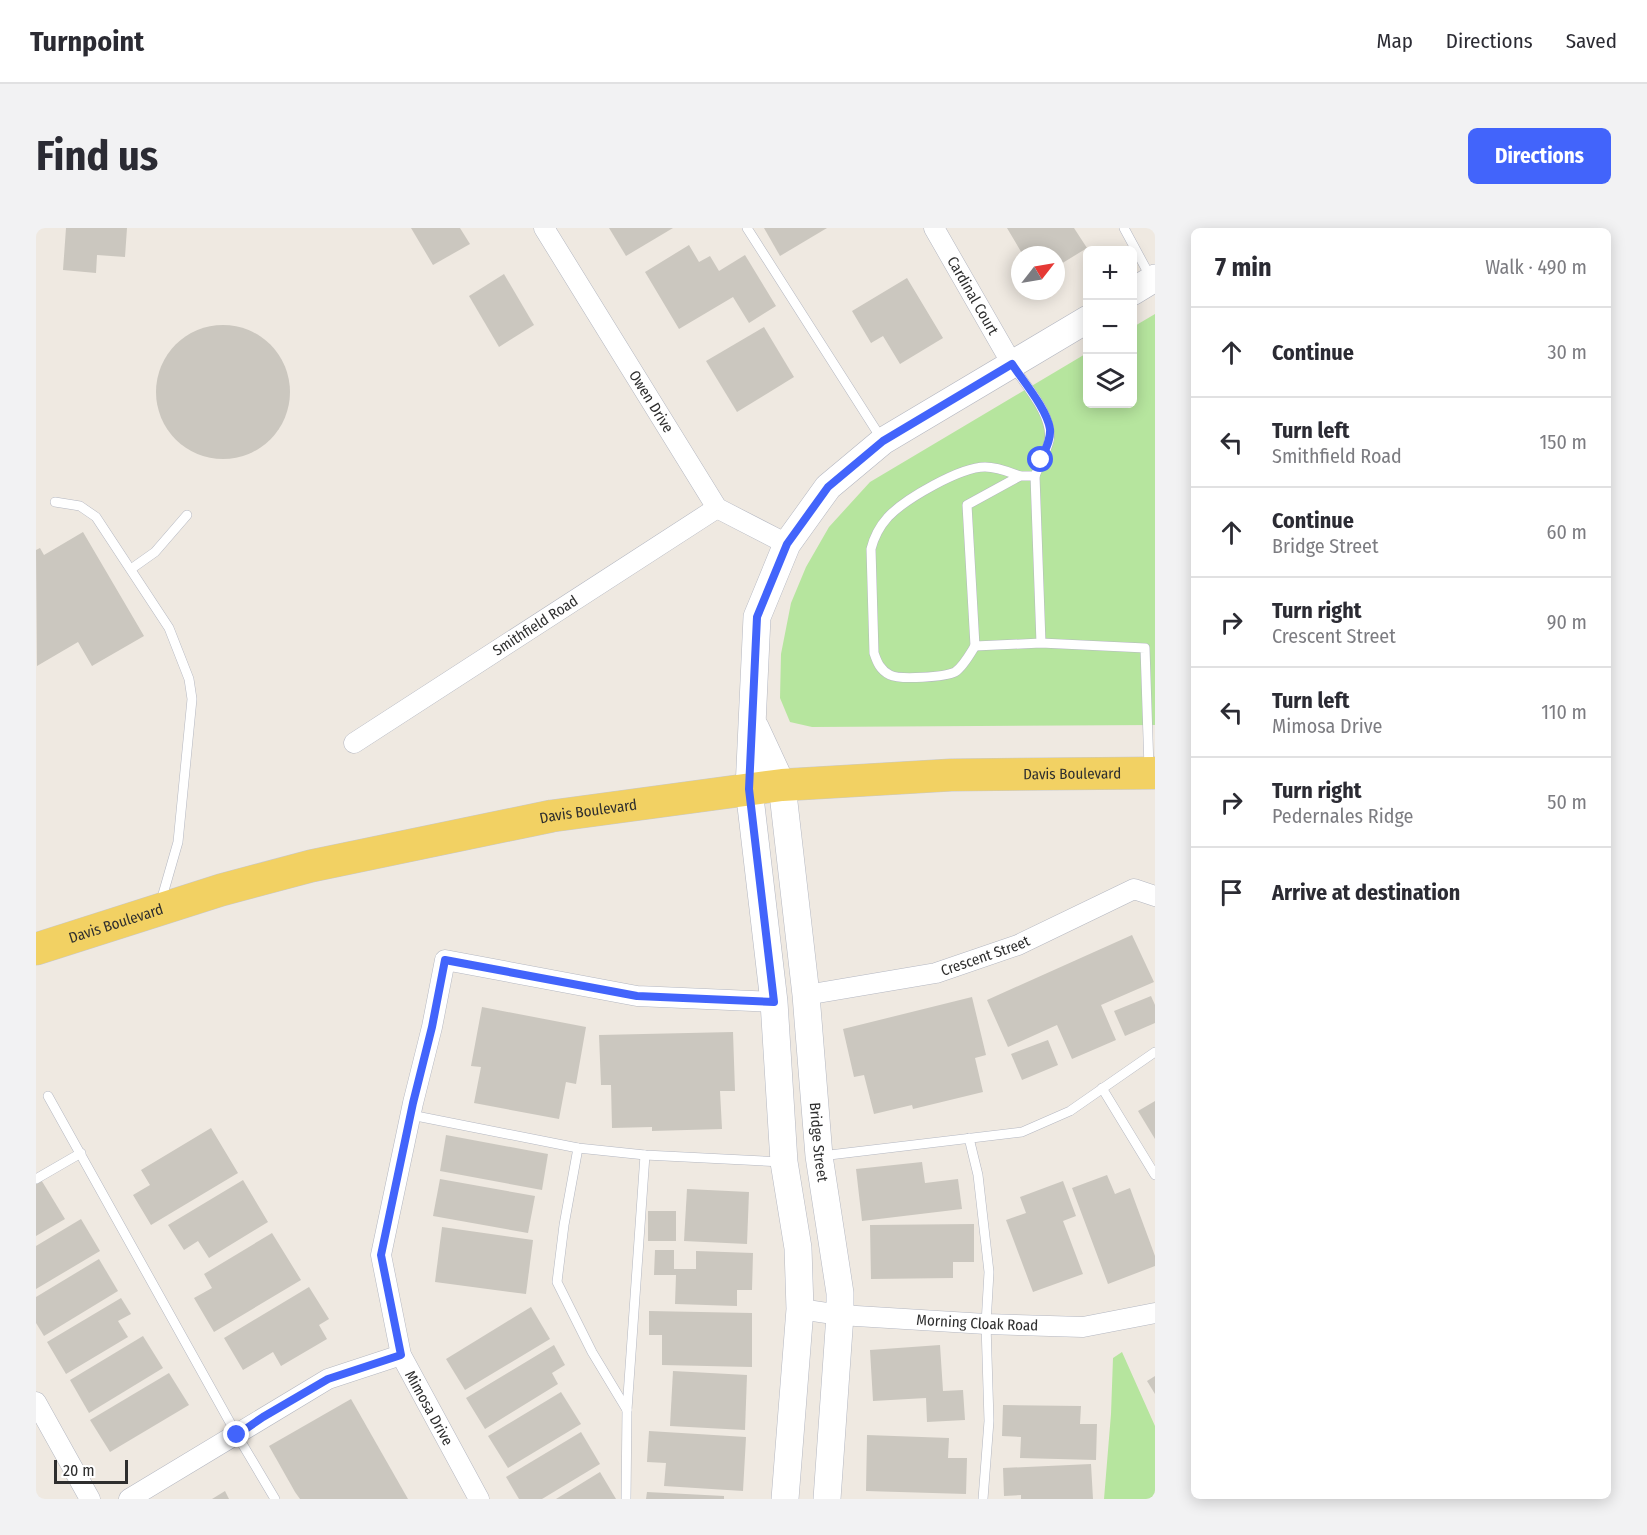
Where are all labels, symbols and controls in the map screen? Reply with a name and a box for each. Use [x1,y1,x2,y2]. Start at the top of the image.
text: Turnpoint [30,25,144,58]
text: Map [1376,28,1413,54]
text: Directions [1446,28,1533,54]
text: Saved [1566,28,1617,54]
button: Directions [1468,128,1611,184]
text: Find us [36,131,158,181]
north arrow [1011,246,1065,300]
map controls [1083,246,1137,408]
button: + [1083,246,1137,300]
text: 7 min [1215,252,1272,283]
street label: Cardinal Court [943,253,1002,338]
text: Walk · 490 m [1485,255,1587,279]
button: − [1083,300,1137,354]
icon: ahead [1215,336,1248,369]
text: Continue [1272,339,1354,366]
text: 30 m [1547,340,1587,364]
button: layers [1083,354,1137,408]
street label: Owen Drive [625,367,677,436]
text: Turn left [1272,417,1350,444]
icon: left [1215,426,1248,459]
text: 150 m [1540,430,1587,454]
text: Smithfield Road [1272,444,1402,468]
route start [1027,446,1053,472]
text: Continue [1272,507,1354,534]
icon: ahead [1215,516,1248,549]
text: 60 m [1547,520,1587,544]
text: Bridge Street [1272,534,1379,558]
street label: Smithfield Road [490,592,581,660]
text: Turn right [1272,597,1361,624]
icon: right [1215,606,1248,639]
text: 90 m [1547,610,1587,634]
text: Crescent Street [1272,624,1396,648]
text: Turn left [1272,687,1350,714]
icon: left [1215,696,1248,729]
text: 110 m [1541,700,1587,724]
text: Mimosa Drive [1272,714,1382,738]
street label: Davis Boulevard [1023,764,1121,783]
text: Turn right [1272,777,1361,804]
icon: right [1215,786,1248,819]
text: 50 m [1547,790,1587,814]
street label: Davis Boulevard [538,796,638,827]
text: Pedernales Ridge [1272,804,1413,828]
icon: arrive [1215,876,1248,909]
text: Arrive at destination [1272,879,1460,906]
street label: Davis Boulevard [67,900,165,947]
street label: Crescent Street [938,932,1033,980]
street label: Bridge Street [806,1102,832,1183]
street label: Morning Cloak Road [916,1311,1039,1335]
street label: Mimosa Drive [401,1367,457,1449]
route end [223,1421,249,1447]
scale bar [54,1457,128,1484]
text: 20 m [63,1461,94,1480]

